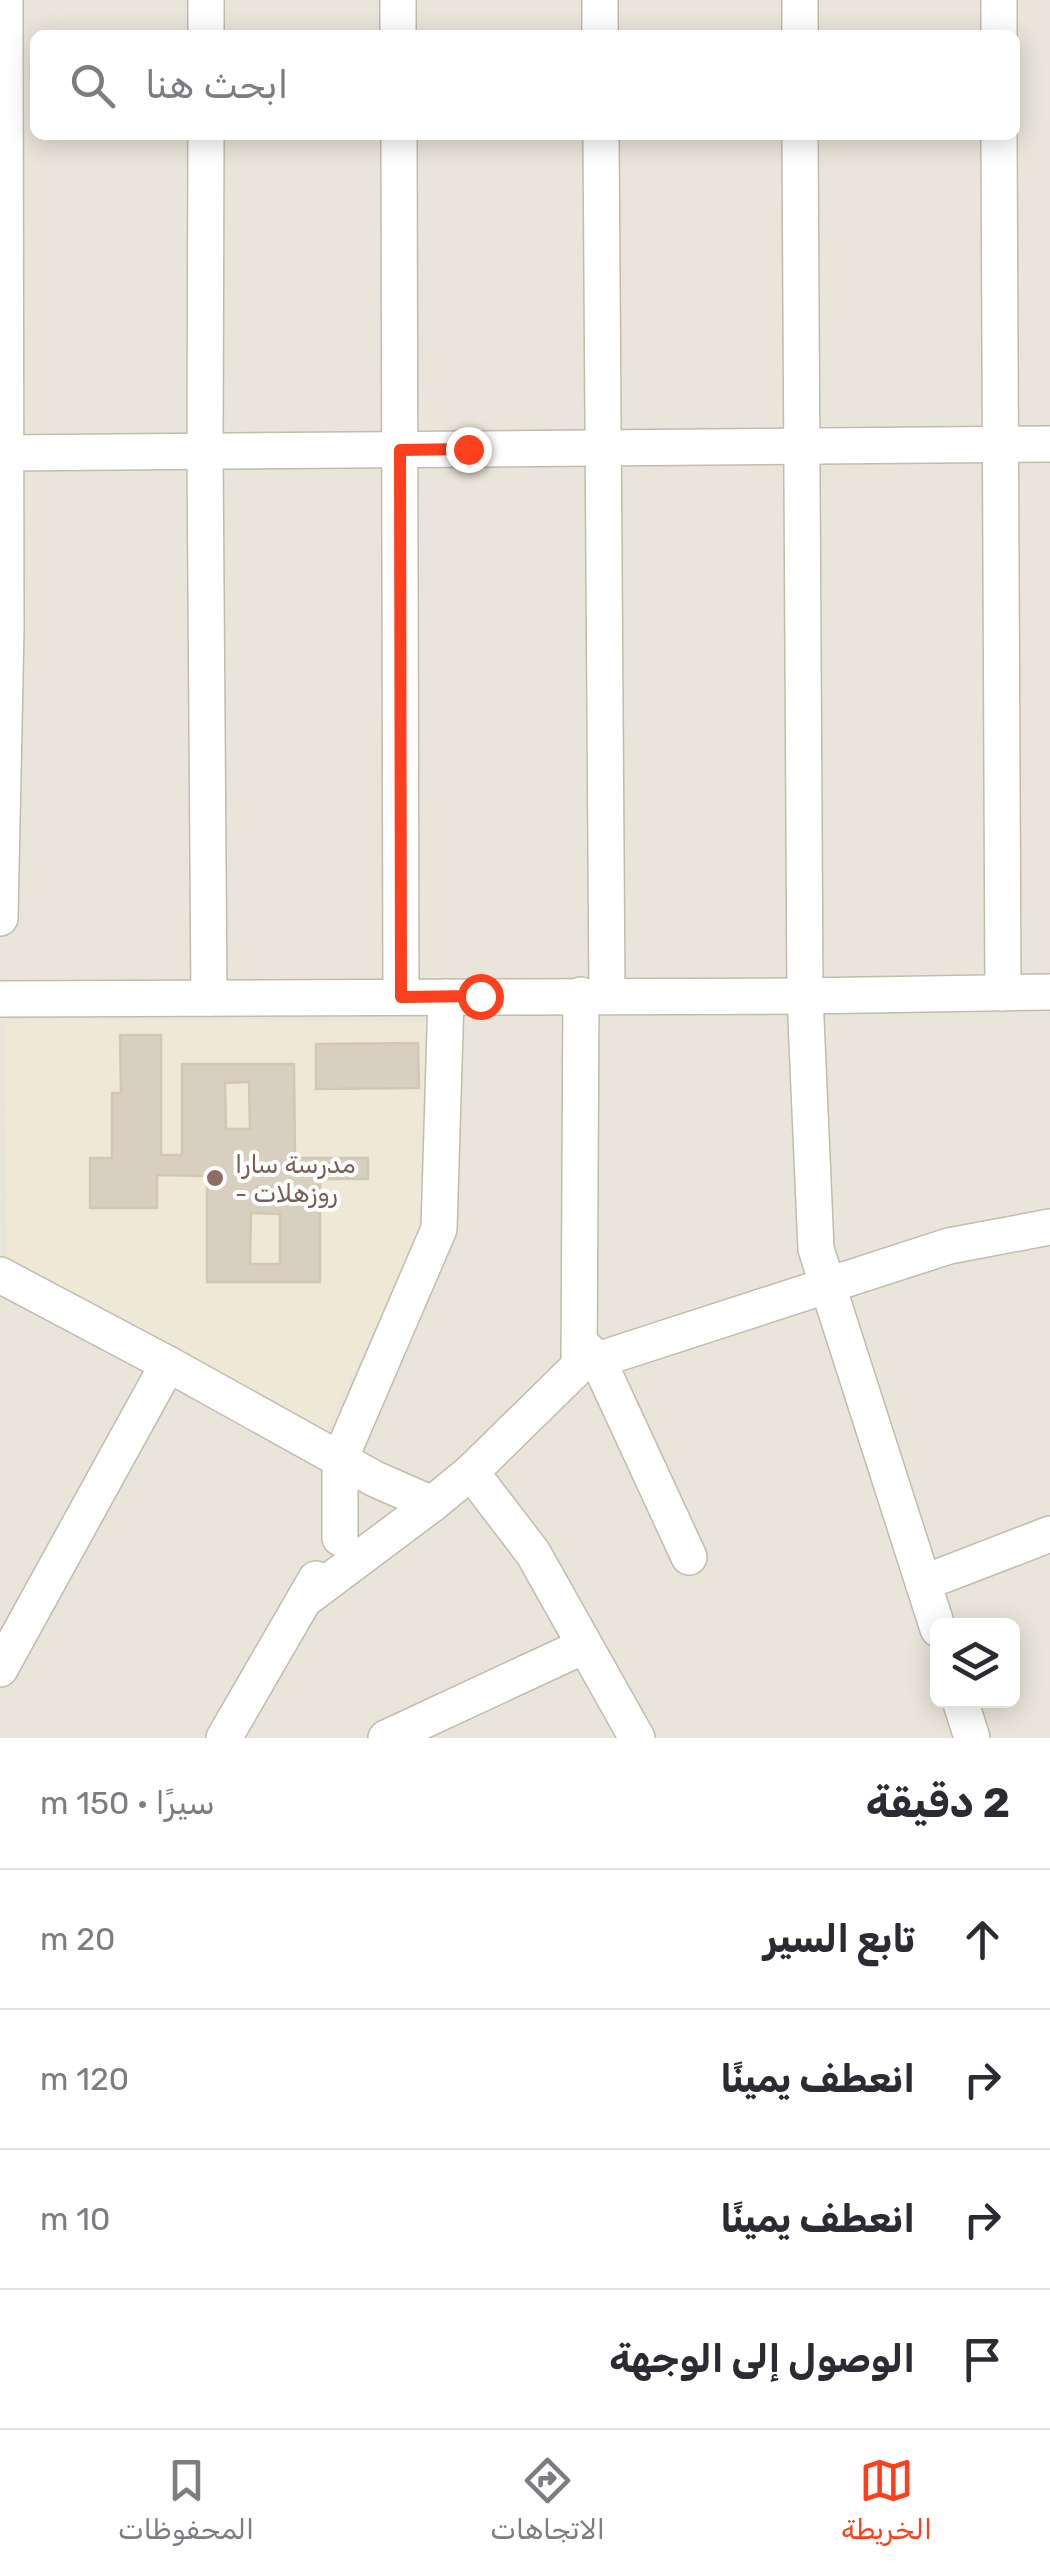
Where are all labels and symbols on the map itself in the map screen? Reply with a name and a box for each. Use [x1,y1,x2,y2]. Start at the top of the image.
route end [446,427,492,473]
route start [458,974,504,1020]
place label: مدرسة سارا - روزهلات [235,1150,356,1208]
marker: مدرسة سارا - روزهلات [204,1167,226,1189]

